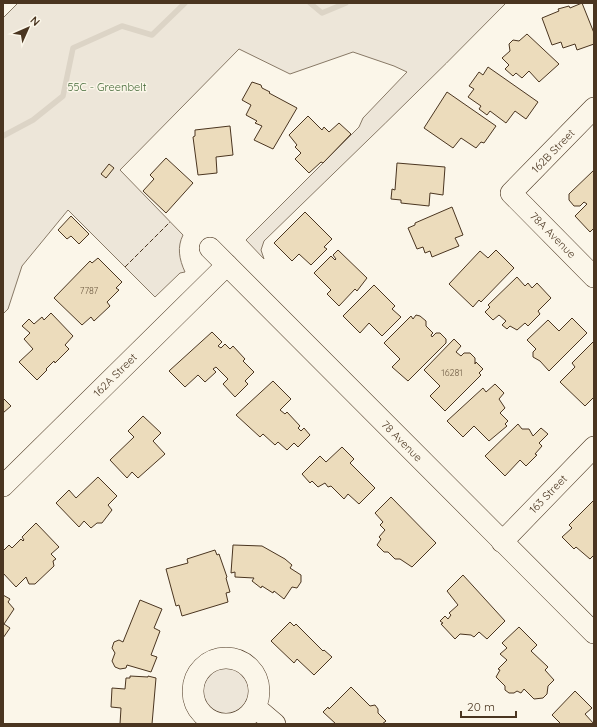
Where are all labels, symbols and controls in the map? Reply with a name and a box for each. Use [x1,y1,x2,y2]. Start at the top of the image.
north arrow [8,8,48,48]
text: N [27,13,43,29]
park label: 55C - Greenbelt [67,80,147,94]
street label: 162B Street [528,126,578,176]
street label: 78A Avenue [527,209,579,261]
house number: 7787 [80,285,99,296]
street label: 162A Street [90,350,140,400]
house number: 16281 [441,367,463,378]
street label: 78 Avenue [379,418,425,464]
street label: 163 Street [526,471,570,516]
scale bar [461,693,516,719]
text: 20 m [467,699,495,714]

